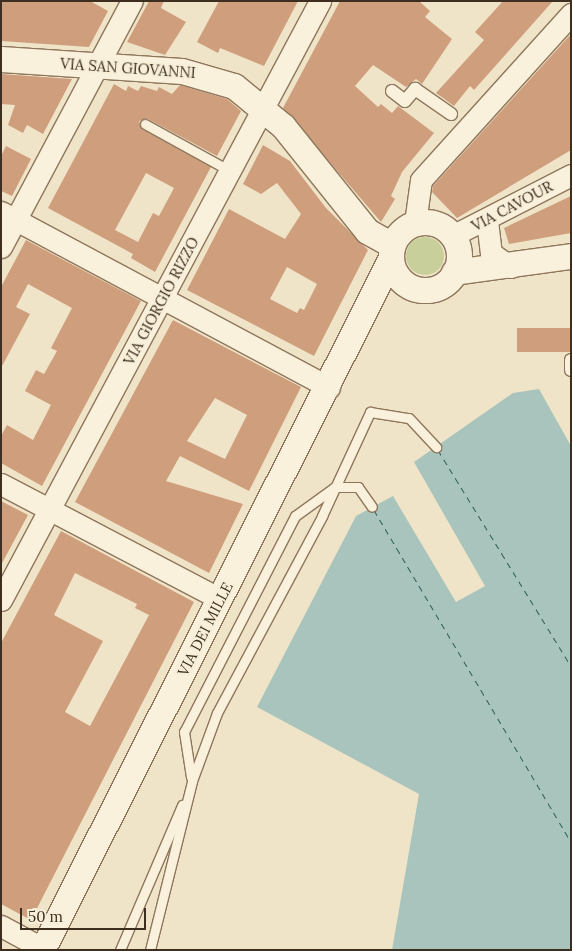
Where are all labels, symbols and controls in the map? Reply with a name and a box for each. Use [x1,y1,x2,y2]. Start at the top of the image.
street label: VIA SAN GIOVANNI [60,54,196,82]
street label: VIA CAVOUR [468,177,556,235]
street label: VIA GIORGIO RIZZO [120,234,202,368]
street label: VIA DEI MILLE [174,579,236,679]
scale bar [22,898,149,930]
text: 50 m [28,907,63,926]

